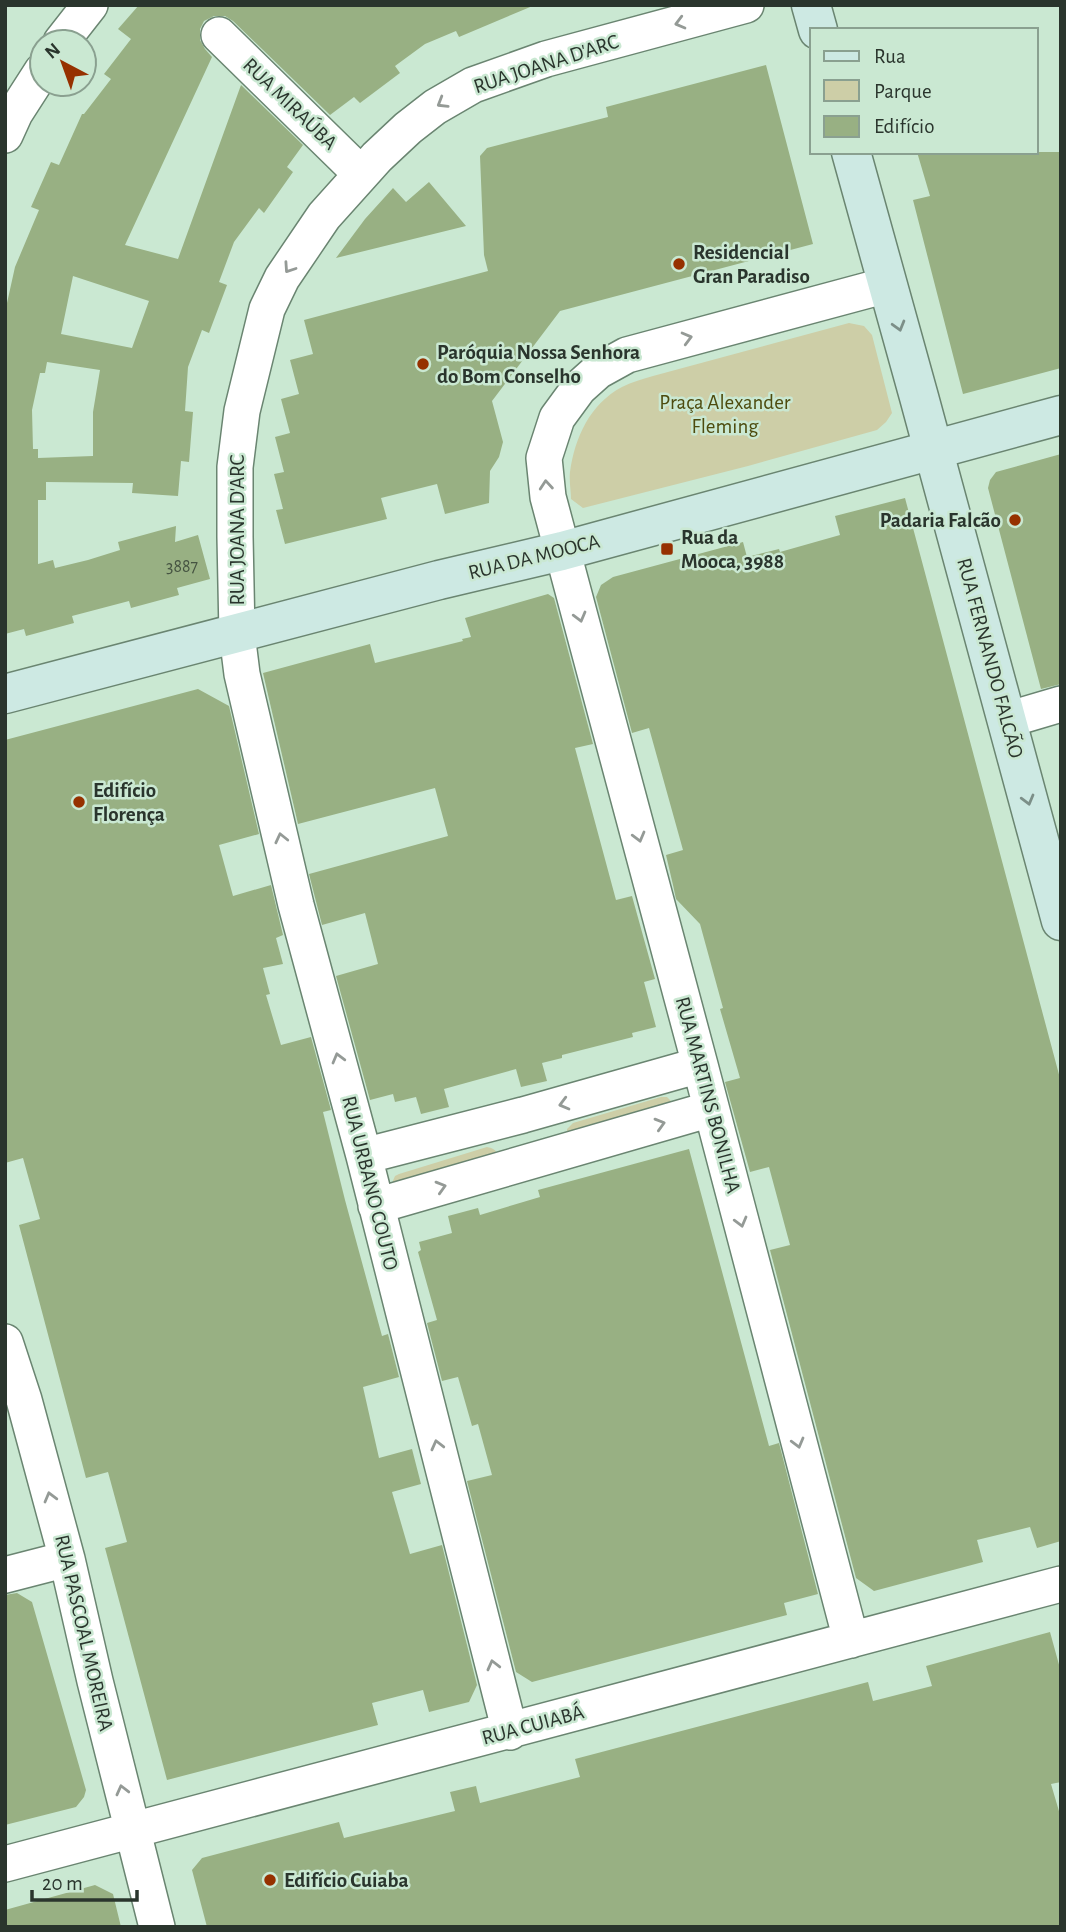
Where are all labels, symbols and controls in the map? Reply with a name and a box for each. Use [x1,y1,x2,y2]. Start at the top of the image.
one-way arrow [674,15,686,29]
north arrow [28,28,98,98]
legend [810,28,1038,154]
street label: RUA JOANA D'ARC [471,31,621,97]
text: N [42,40,64,63]
text: Rua [874,46,906,67]
street label: RUA MIRAÚBA [239,53,343,154]
text: Parque [874,81,932,102]
one-way arrow [437,95,450,108]
text: Edifício [874,116,934,137]
place label: Residencial Gran Paradiso [693,242,810,287]
marker: Residencial Gran Paradiso [671,256,687,272]
one-way arrow [284,261,297,274]
one-way arrow [891,320,905,332]
one-way arrow [681,332,693,347]
place label: Paróquia Nossa Senhora do Bom Conselho [437,342,640,387]
marker: Paróquia Nossa Senhora do Bom Conselho [415,356,431,372]
park label: Praça Alexander Fleming [659,392,791,437]
street label: RUA JOANA D'ARC [227,454,248,605]
one-way arrow [539,479,554,491]
place label: Padaria Falcão [880,510,1001,531]
marker: Padaria Falcão [1007,512,1023,528]
place label: Rua da Mooca, 3988 [681,527,784,572]
street label: RUA DA MOOCA [466,531,602,583]
marker: Rua da Mooca, 3988 [659,541,675,557]
street label: RUA FERNANDO FALCÃO [953,555,1029,760]
house number: 3887 [166,558,198,576]
one-way arrow [572,611,586,623]
place label: Edifício Florença [93,780,165,825]
marker: Edifício Florença [71,794,87,810]
one-way arrow [1020,794,1035,806]
one-way arrow [631,830,645,842]
one-way arrow [275,832,289,844]
street label: RUA MARTINS BONILHA [672,994,744,1196]
one-way arrow [331,1053,346,1065]
street label: RUA URBANO COUTO [338,1094,402,1272]
one-way arrow [558,1096,570,1110]
one-way arrow [654,1118,666,1133]
one-way arrow [435,1181,447,1196]
one-way arrow [732,1216,747,1228]
one-way arrow [790,1436,805,1448]
one-way arrow [431,1439,445,1451]
one-way arrow [44,1491,59,1503]
street label: RUA PASCOAL MOREIRA [51,1533,117,1733]
one-way arrow [487,1660,501,1672]
street label: RUA CUIABÁ [479,1699,586,1749]
one-way arrow [115,1784,130,1796]
scale bar [32,1858,136,1902]
place label: Edifício Cuiaba [284,1870,409,1891]
marker: Edifício Cuiaba [262,1872,278,1888]
text: 20 m [42,1873,83,1894]

